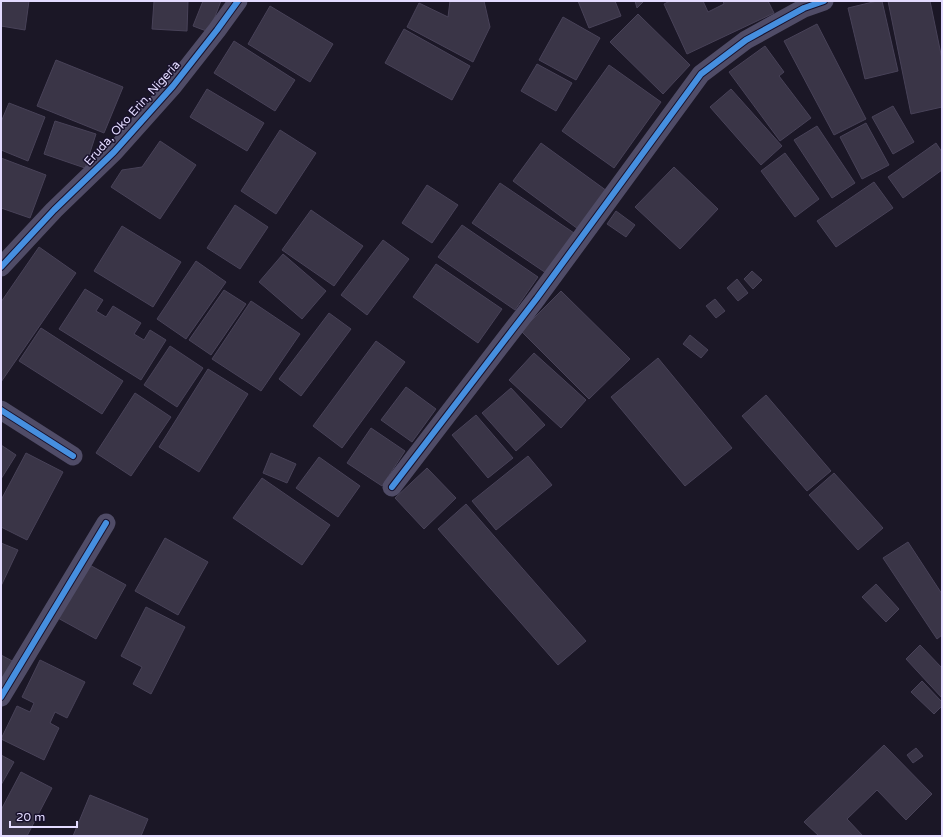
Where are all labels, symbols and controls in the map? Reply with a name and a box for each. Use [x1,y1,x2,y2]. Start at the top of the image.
street label: Eruda, Oko Erin, Nigeria [81,58,183,168]
scale bar [10,803,77,829]
text: 20 m [16,810,45,824]

